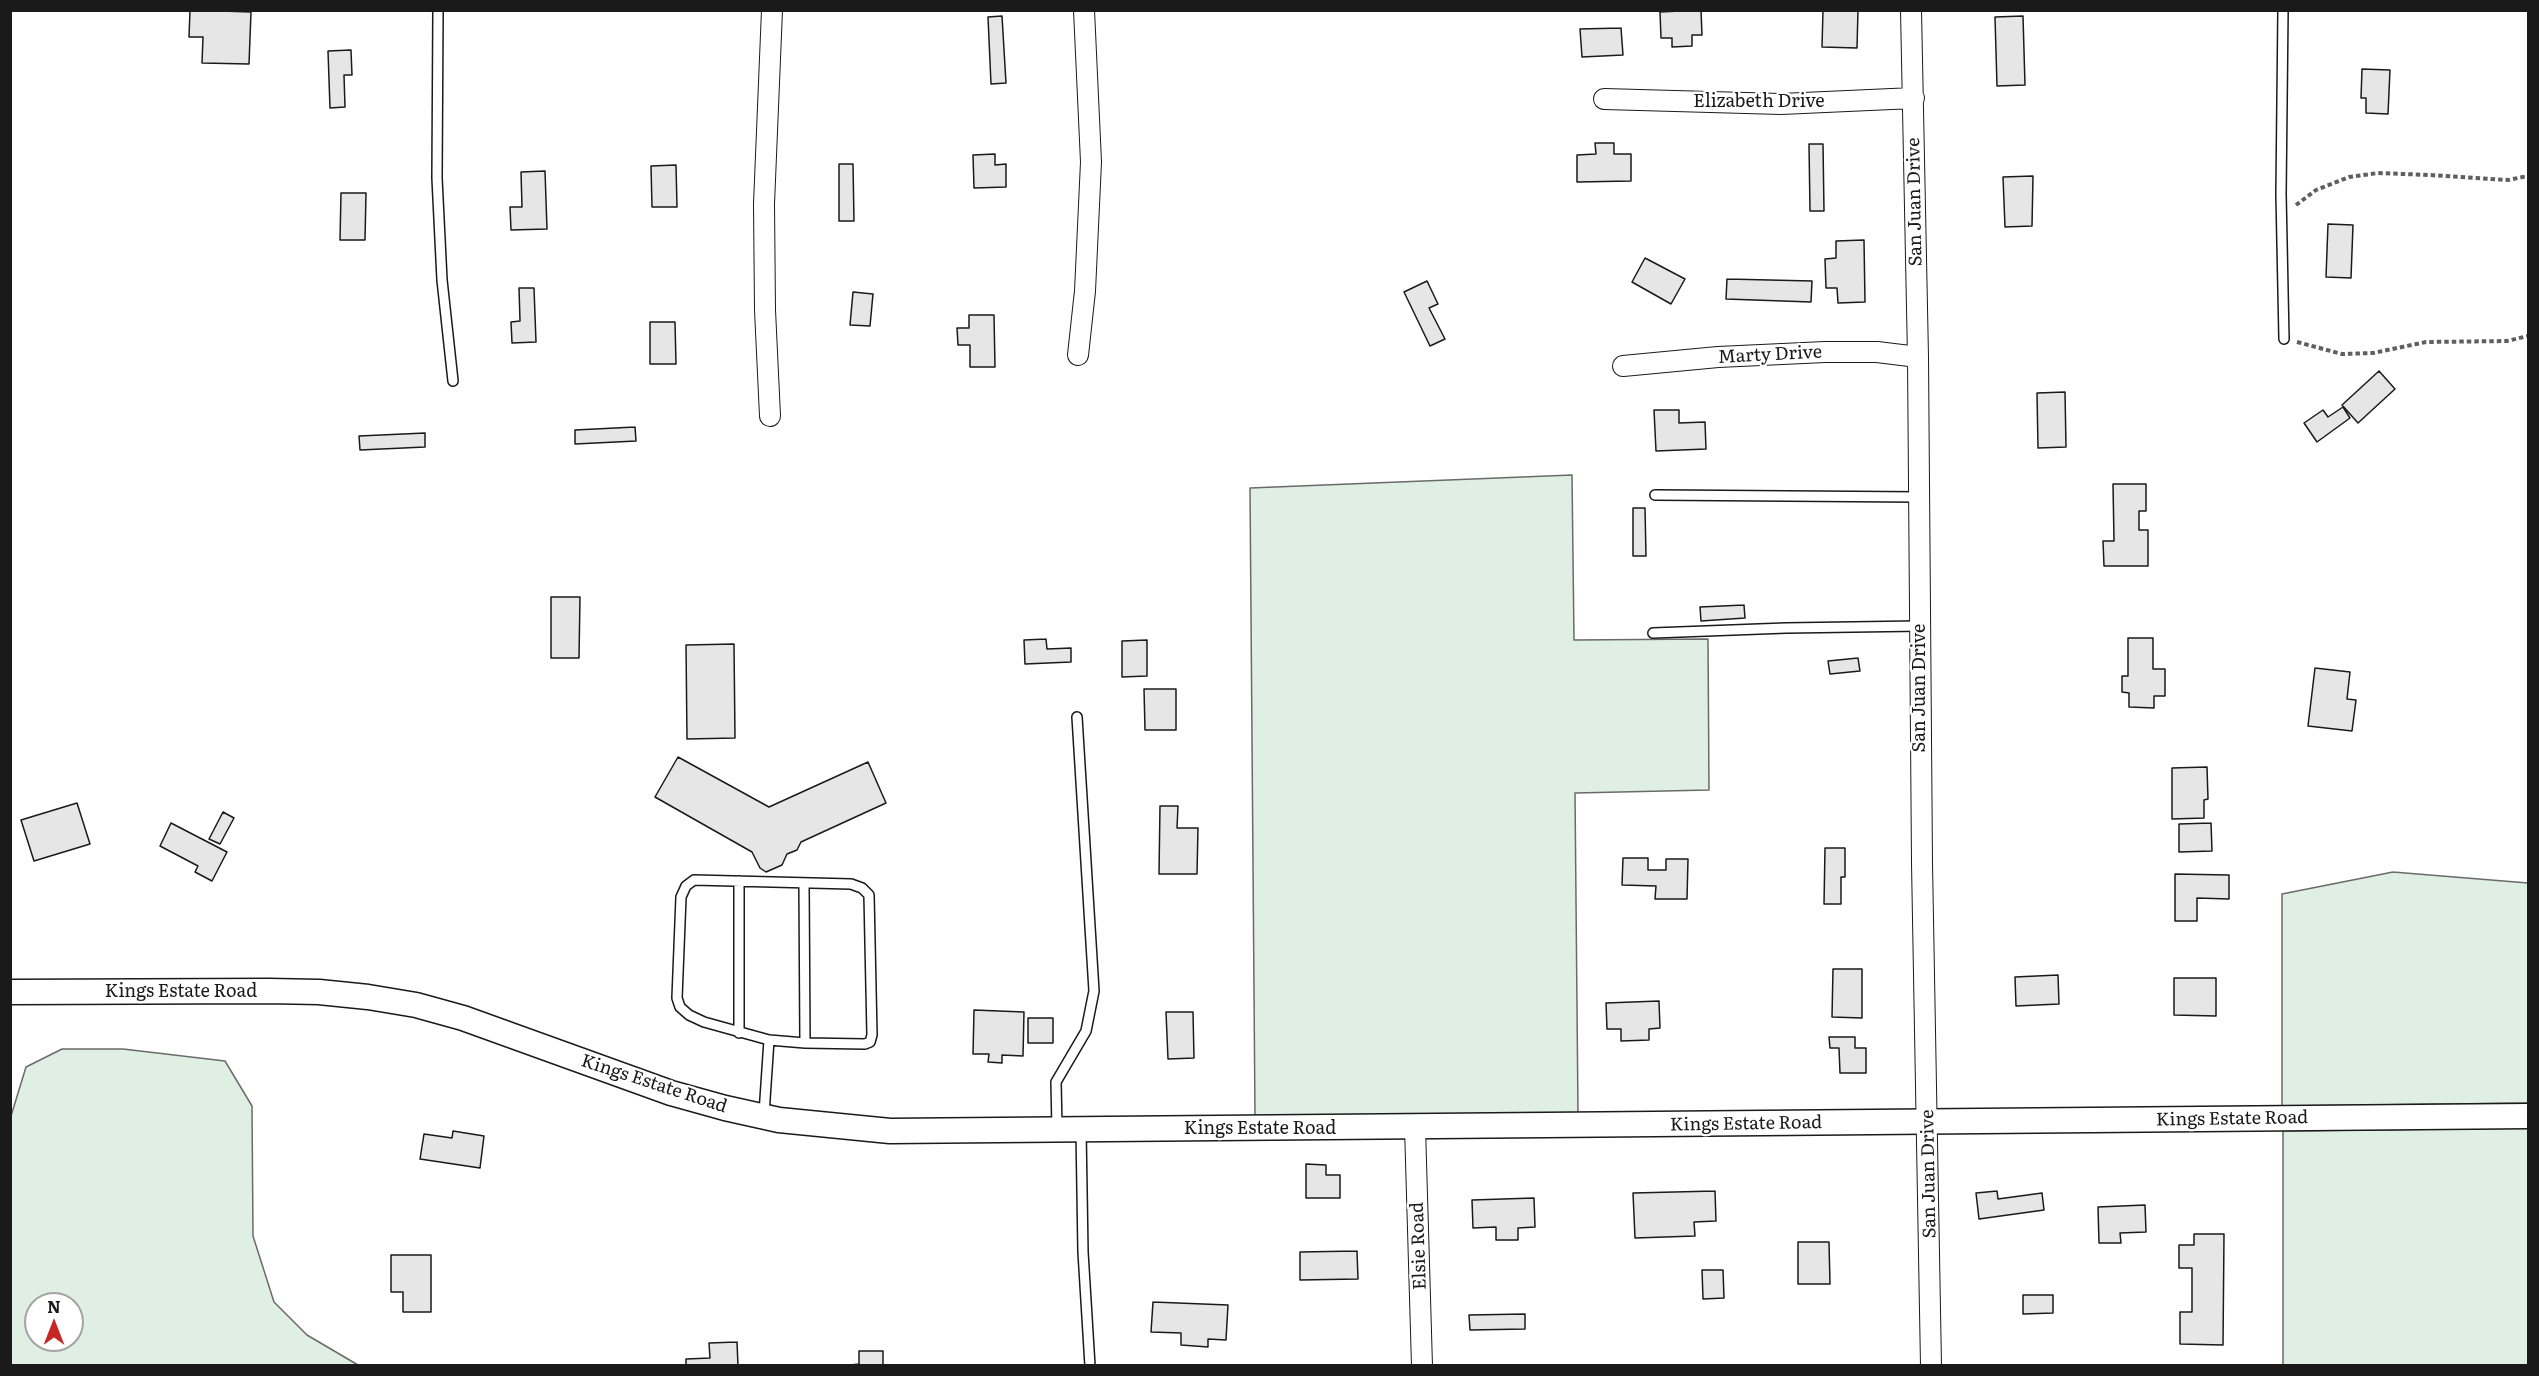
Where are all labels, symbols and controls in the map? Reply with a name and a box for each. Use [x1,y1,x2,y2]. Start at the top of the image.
street label: Elizabeth Drive [1693,91,1825,113]
street label: San Juan Drive [1903,137,1927,267]
street label: Marty Drive [1717,341,1823,369]
street label: San Juan Drive [1909,624,1931,752]
street label: Kings Estate Road [105,981,257,1003]
street label: Kings Estate Road [578,1050,730,1118]
street label: Kings Estate Road [2156,1107,2308,1131]
street label: San Juan Drive [1917,1109,1941,1239]
street label: Kings Estate Road [1670,1112,1822,1136]
street label: Kings Estate Road [1184,1118,1336,1140]
street label: Elsie Road [1407,1202,1431,1290]
north arrow [24,1292,84,1352]
text: N [47,1294,61,1318]

